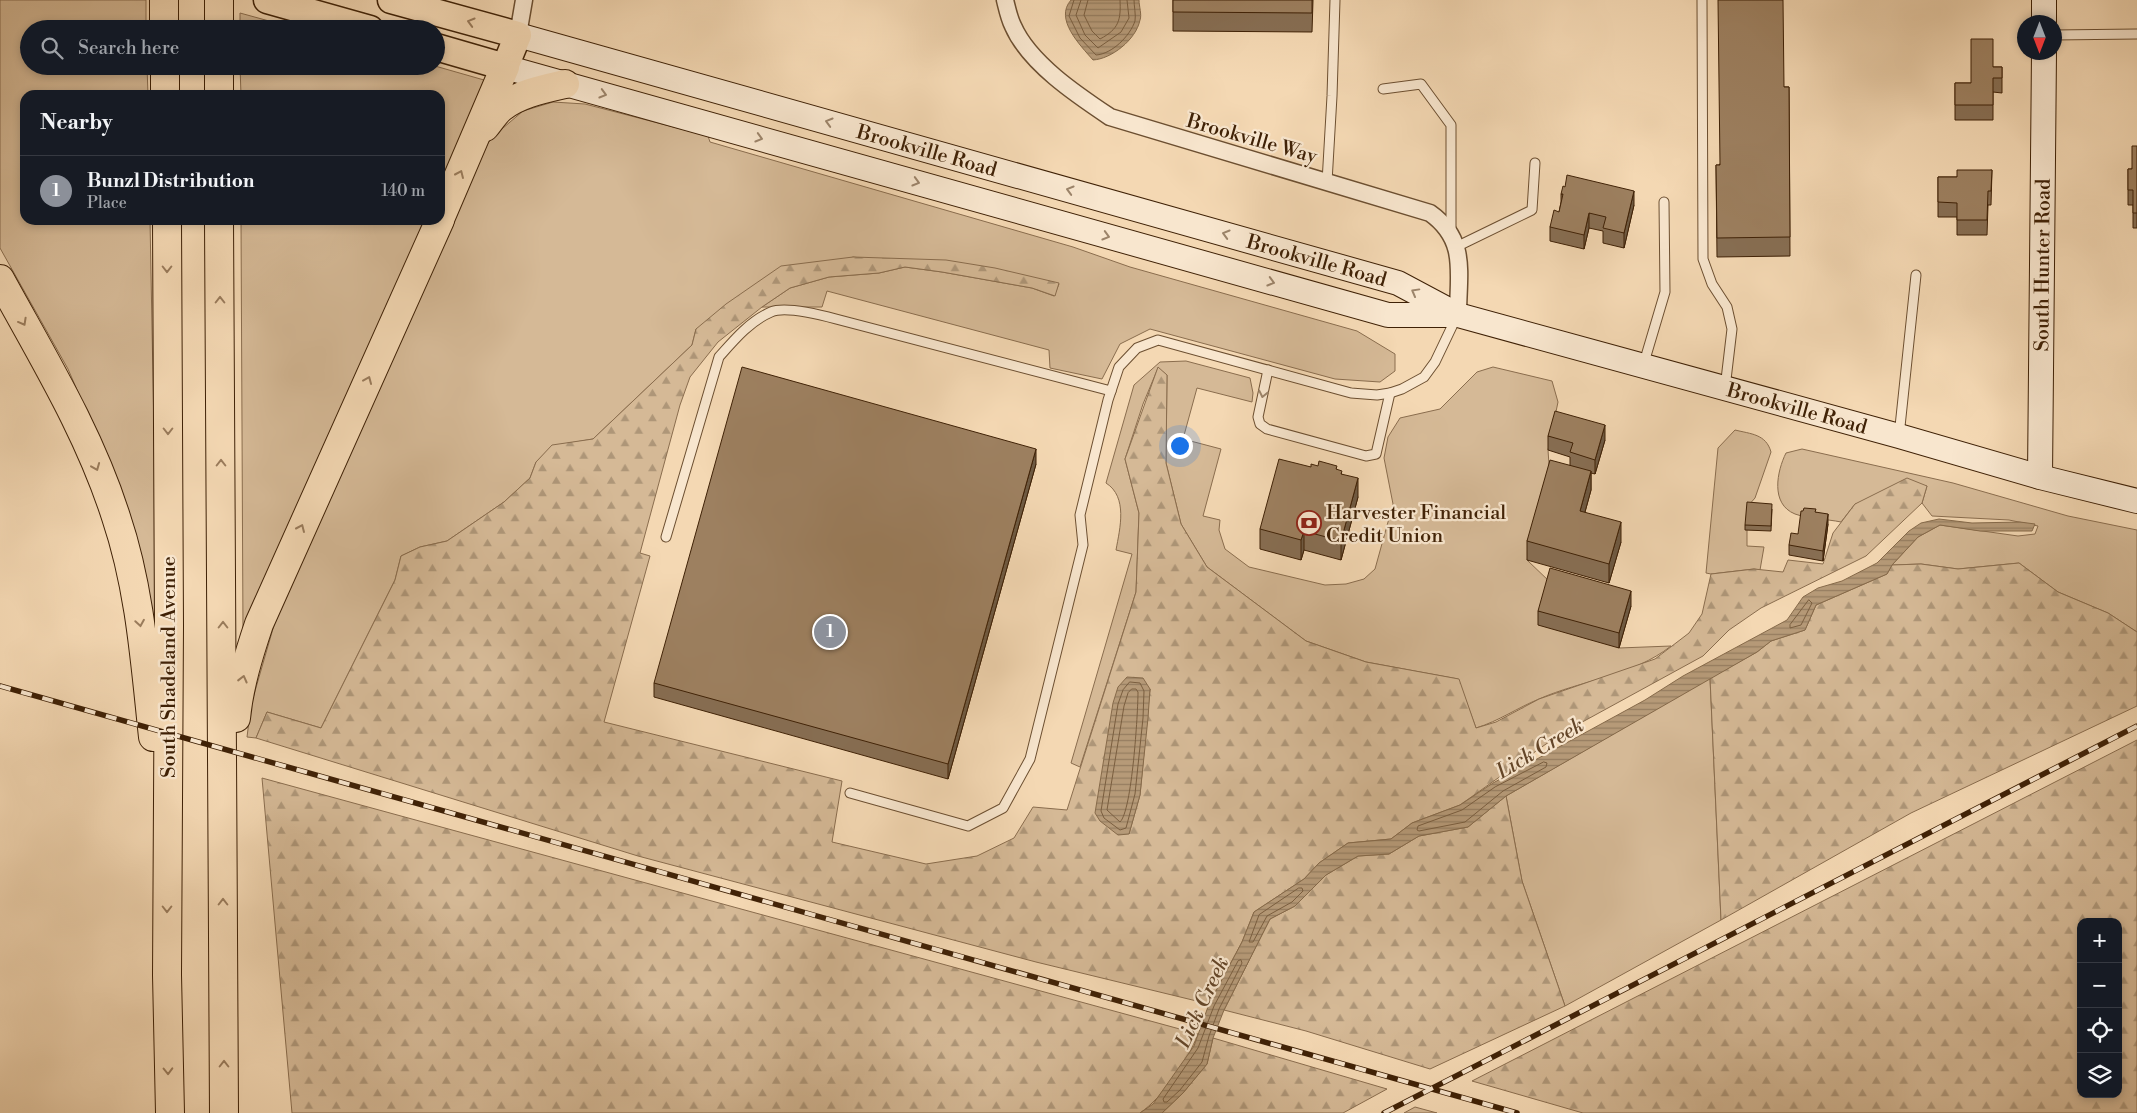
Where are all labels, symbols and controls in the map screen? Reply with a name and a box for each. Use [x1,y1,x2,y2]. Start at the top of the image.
north arrow [2017,15,2062,60]
one-way arrow [467,17,476,28]
search box [20,20,445,75]
icon: search [38,34,66,62]
text: Search here [78,36,179,60]
one-way arrow [598,89,607,99]
street label: Brookville Way [1183,109,1320,170]
text: Nearby [40,110,113,136]
one-way arrow [826,118,834,128]
street label: Brookville Road [853,120,1000,184]
one-way arrow [755,133,763,143]
text: Bunzl Distribution [87,169,255,193]
one-way arrow [454,170,465,179]
one-way arrow [911,177,919,187]
street label: South Hunter Road [2030,178,2057,352]
text: 1 [52,181,60,201]
text: 140 m [381,181,425,201]
one-way arrow [1066,186,1075,196]
text: Place [87,193,127,213]
one-way arrow [1101,230,1110,240]
one-way arrow [1223,230,1231,240]
street label: Brookville Road [1243,230,1390,293]
one-way arrow [162,265,172,273]
one-way arrow [1266,276,1274,286]
one-way arrow [1411,288,1420,298]
one-way arrow [215,296,225,304]
one-way arrow [17,317,27,326]
one-way arrow [362,376,373,385]
street label: Brookville Road [1723,378,1870,441]
one-way arrow [1258,389,1269,398]
one-way arrow [163,428,173,435]
your location [1167,433,1193,459]
one-way arrow [216,458,226,466]
one-way arrow [90,462,101,471]
place label: Harvester Financial Credit Union [1326,501,1506,549]
bank icon: Harvester Financial Credit Union [1296,510,1322,536]
one-way arrow [295,524,306,533]
street label: South Shadeland Avenue [157,556,182,778]
pin: 1 [814,613,846,651]
one-way arrow [135,618,145,627]
one-way arrow [218,621,228,628]
one-way arrow [237,675,248,684]
water label: Lick Creek [1491,713,1589,786]
one-way arrow [218,898,228,906]
one-way arrow [162,905,172,913]
map controls [2077,918,2122,1098]
button: + [2077,918,2122,963]
water label: Lick Creek [1170,953,1235,1053]
button: − [2077,963,2122,1008]
button: locate [2077,1008,2122,1053]
button: layers [2077,1053,2122,1098]
one-way arrow [219,1060,229,1068]
one-way arrow [163,1067,174,1075]

